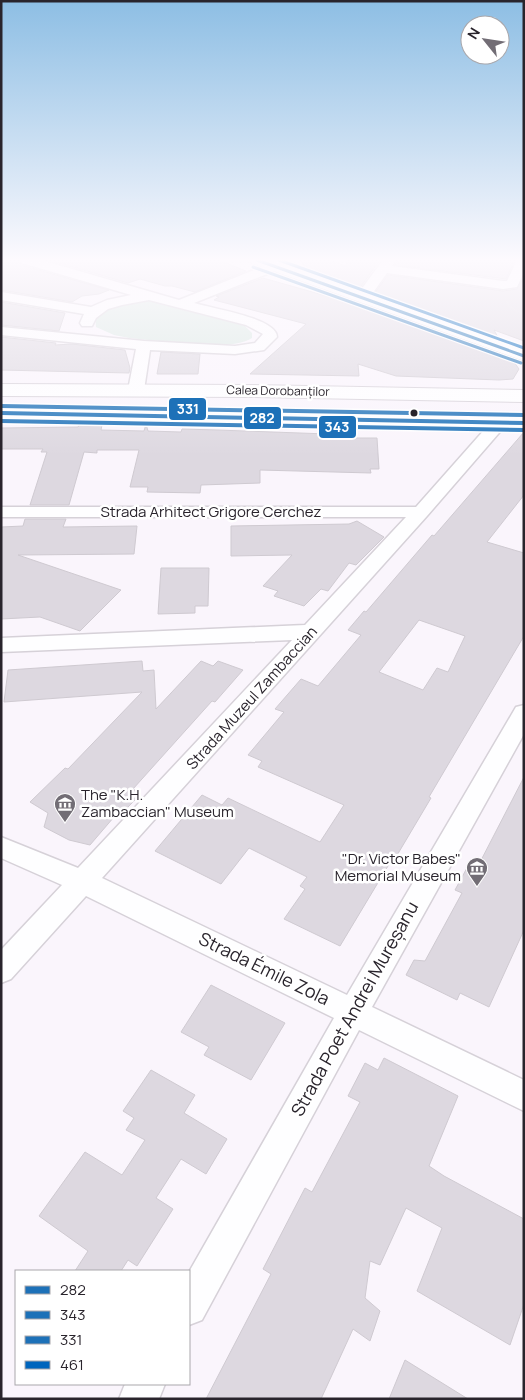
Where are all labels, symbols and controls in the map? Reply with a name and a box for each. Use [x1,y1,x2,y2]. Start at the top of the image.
north arrow [460,15,510,65]
text: N [463,24,484,42]
street label: Calea Dorobanților [226,381,330,400]
line badge: 331 [168,397,207,421]
text: 331 [177,399,199,418]
line badge: 282 [243,406,282,430]
text: 282 [249,408,275,427]
unlabelled marker [409,408,419,418]
line badge: 343 [318,415,357,439]
text: 343 [325,417,349,436]
street label: Strada Arhitect Grigore Cerchez [101,501,322,522]
street label: Strada Muzeul Zambaccian [181,621,322,774]
place label: The "K.H. Zambaccian" Museum [81,784,234,822]
museum icon: The "K.H. Zambaccian" Museum [53,792,77,823]
place label: "Dr. Victor Babes" Memorial Museum [335,848,461,886]
museum icon: "Dr. Victor Babes" Memorial Museum [465,856,489,887]
street label: Strada Poet Andrei Mureșanu [285,897,423,1120]
street label: Strada Émile Zola [195,926,334,1010]
legend [15,1270,190,1385]
text: 282 [60,1279,86,1300]
text: 343 [60,1304,85,1325]
text: 331 [60,1329,82,1350]
text: 461 [60,1354,84,1375]

